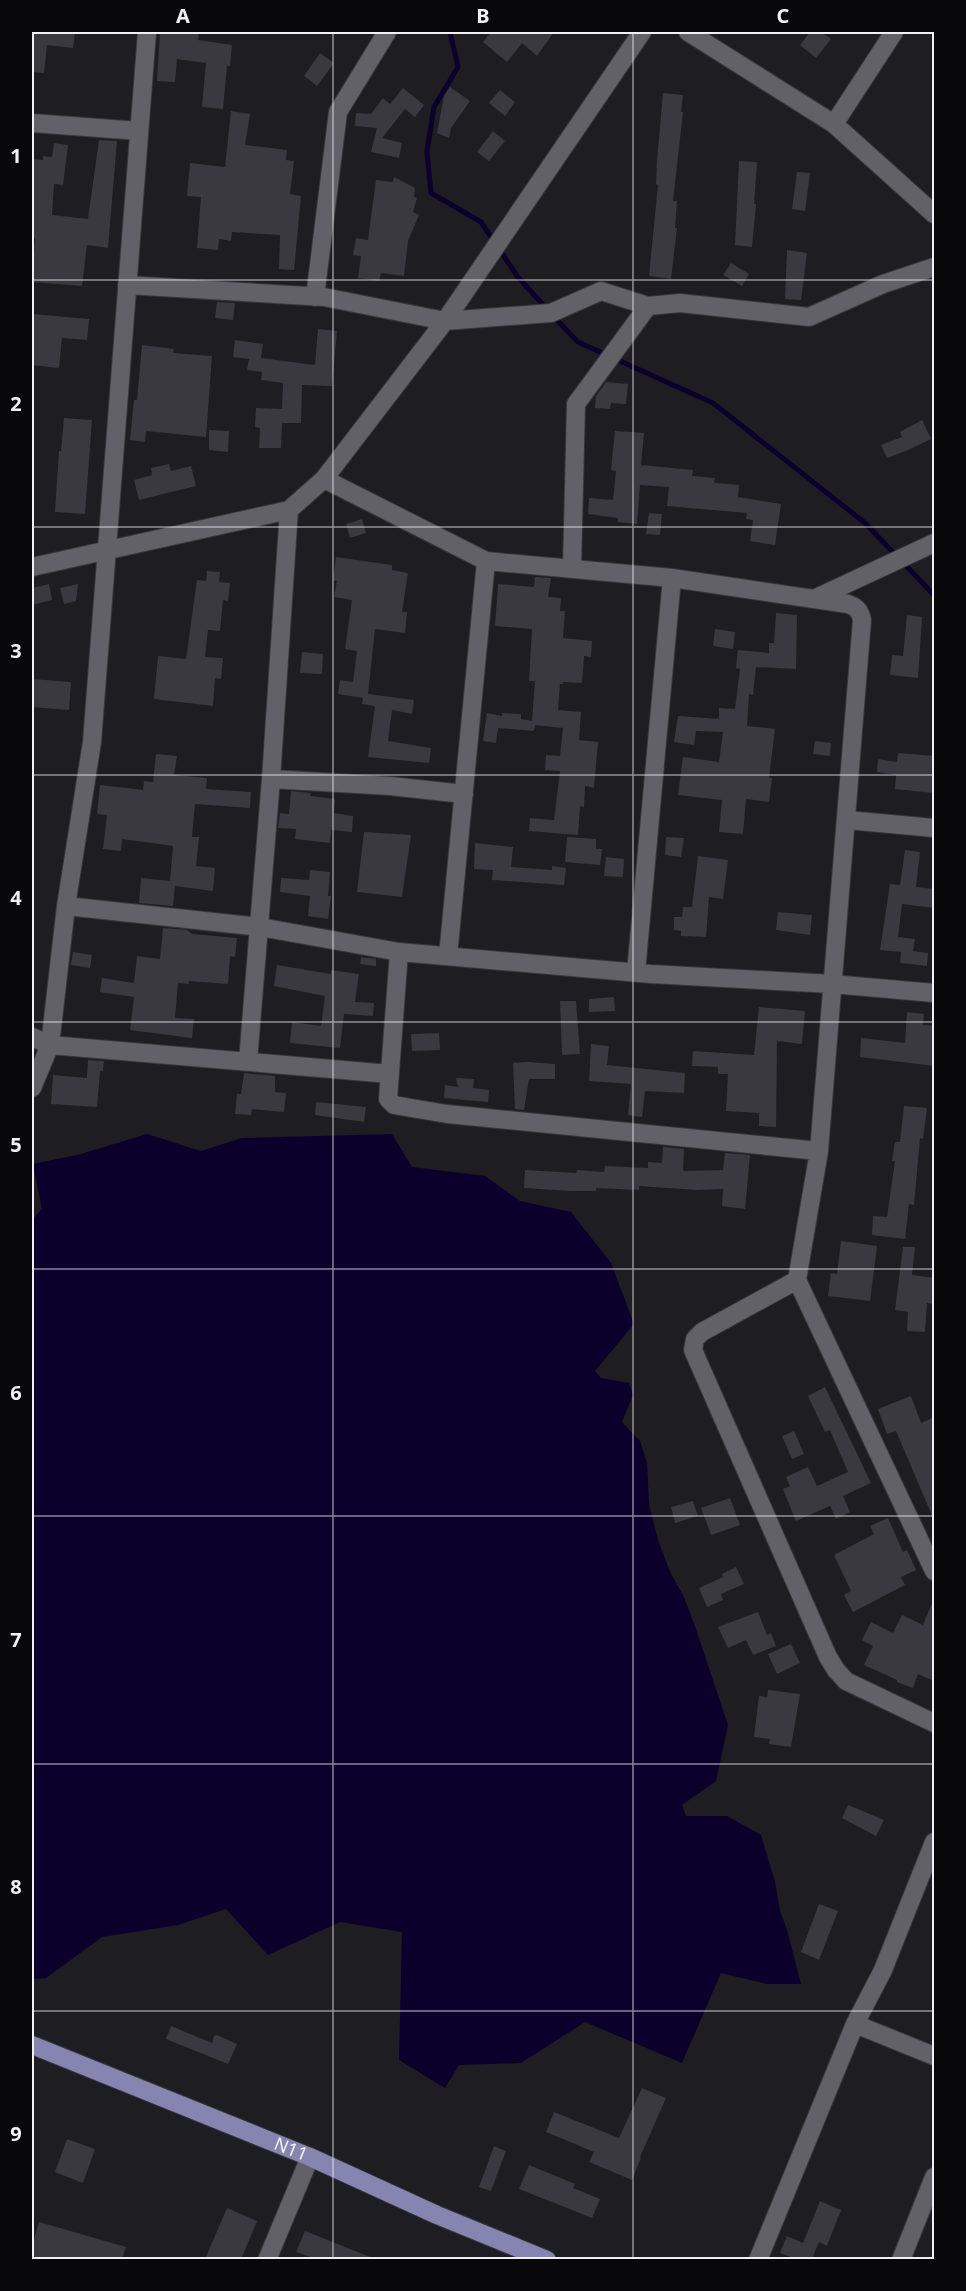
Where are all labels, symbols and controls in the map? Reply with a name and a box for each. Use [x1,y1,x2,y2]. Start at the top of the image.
text: A [176,2,190,29]
text: B [476,2,490,29]
text: C [777,2,790,29]
text: 1 [10,142,22,169]
text: 2 [10,390,22,417]
text: 3 [10,637,22,664]
text: 4 [10,884,22,911]
text: 5 [10,1131,22,1158]
text: 6 [10,1379,22,1406]
text: 7 [10,1626,22,1653]
text: 8 [10,1873,22,1900]
text: 9 [10,2120,22,2147]
street label: N11 [271,2131,312,2166]

